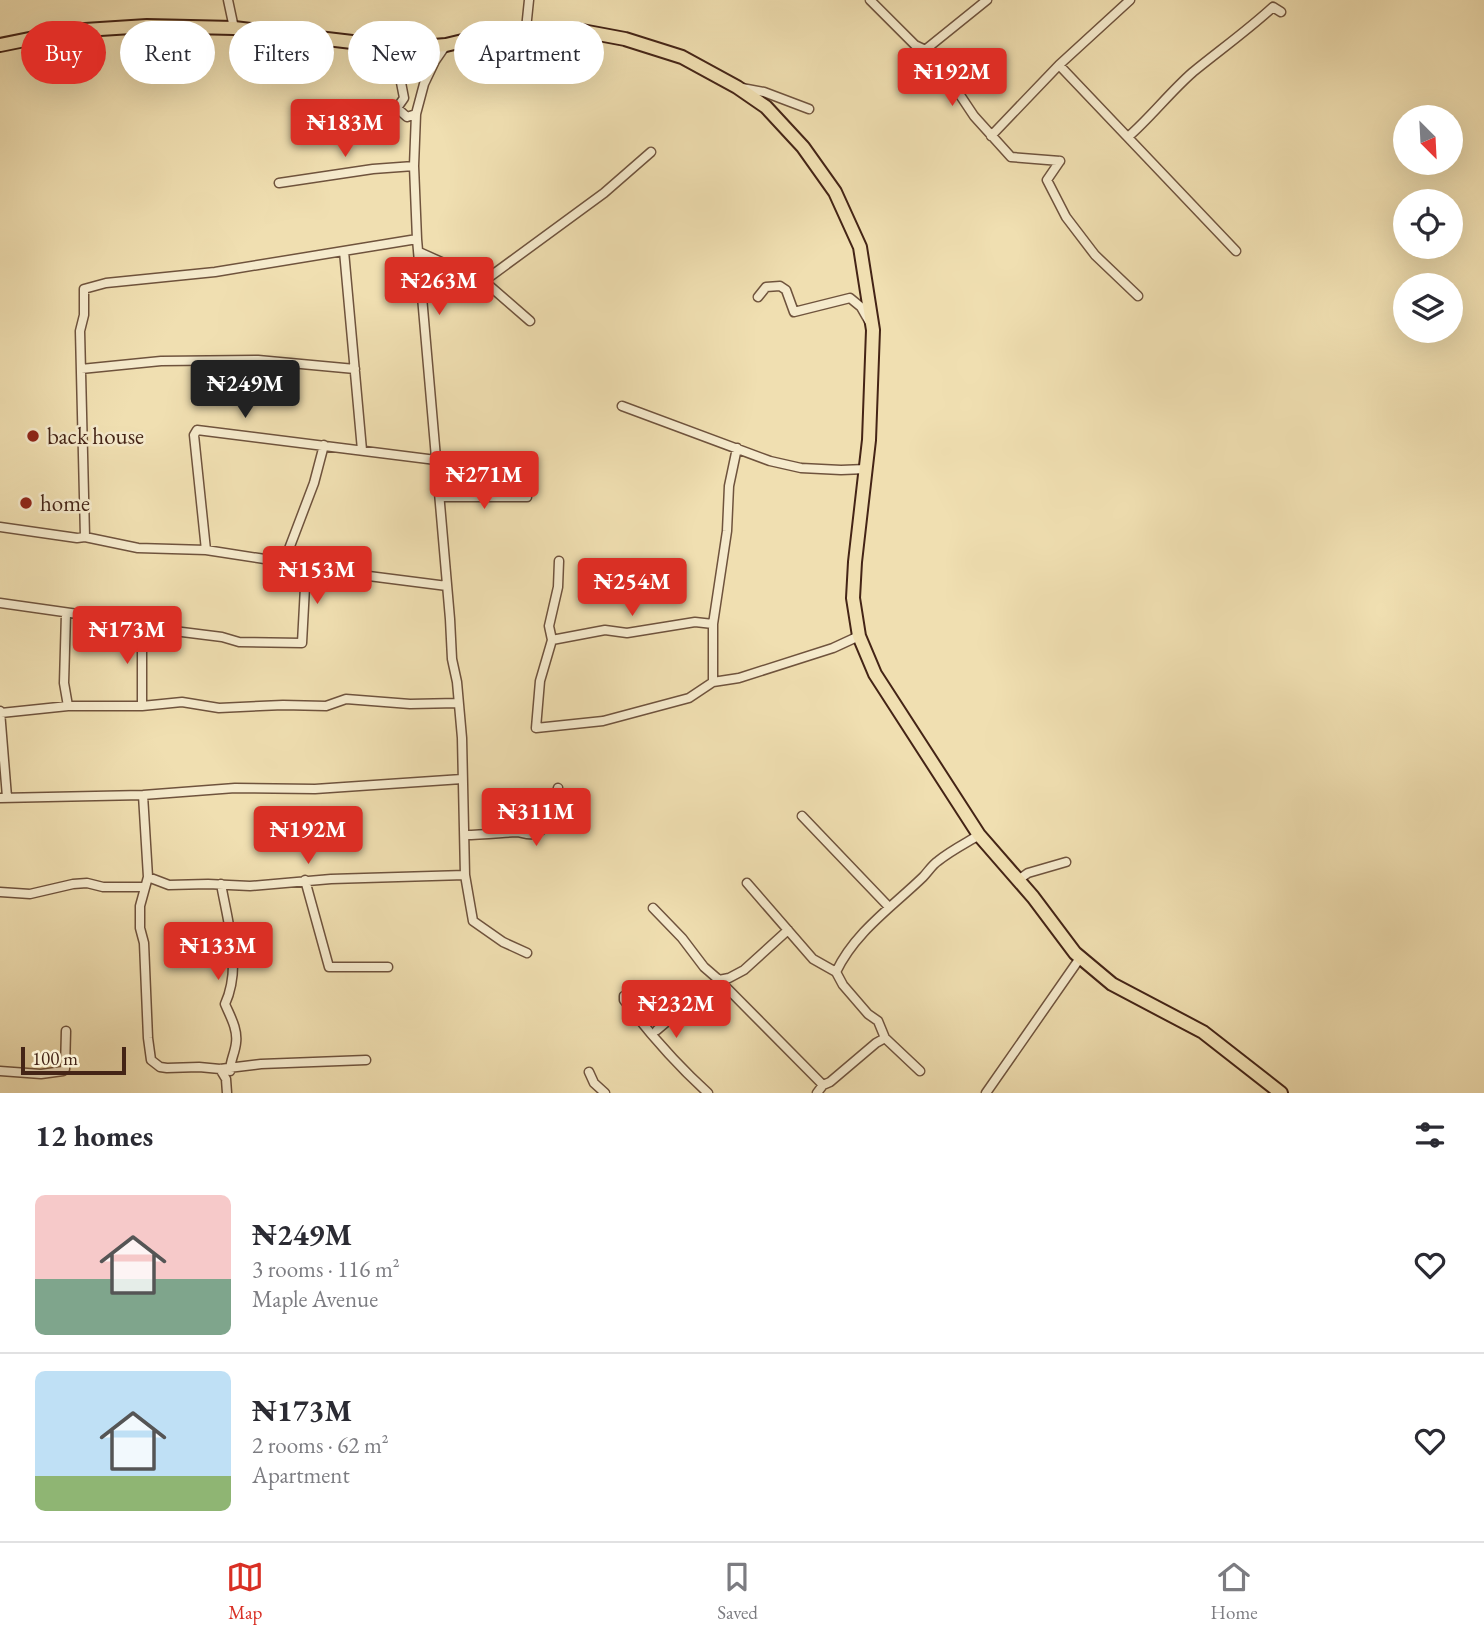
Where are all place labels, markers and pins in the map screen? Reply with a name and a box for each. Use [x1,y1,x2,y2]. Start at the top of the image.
pin: ₦192M [903,48,1001,108]
pin: ₦183M [296,100,394,159]
pin: ₦263M [390,258,488,317]
pin: ₦249M [196,360,294,420]
place label: back house [47,421,144,451]
marker: back house [25,428,41,444]
pin: ₦271M [435,452,533,511]
place label: home [40,488,90,518]
marker: home [18,495,34,511]
pin: ₦153M [268,546,366,606]
pin: ₦254M [583,558,681,618]
pin: ₦173M [78,606,176,666]
pin: ₦311M [487,788,585,848]
pin: ₦192M [259,806,357,866]
pin: ₦133M [169,922,267,982]
pin: ₦232M [627,981,725,1040]

